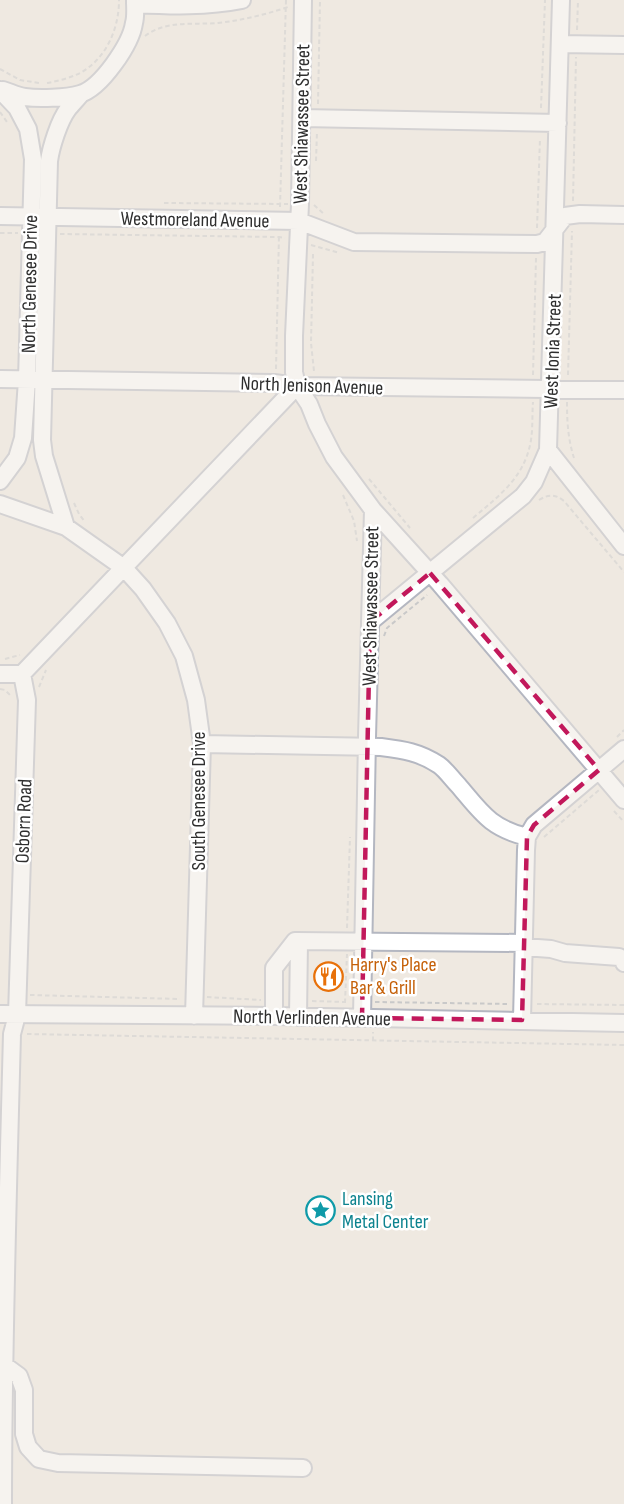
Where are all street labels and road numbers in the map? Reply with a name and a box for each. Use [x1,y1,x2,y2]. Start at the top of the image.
street label: West Shiawassee Street [289,44,315,204]
street label: Westmoreland Avenue [120,207,270,233]
street label: North Genesee Drive [17,215,43,353]
street label: West Ionia Street [539,293,567,409]
street label: North Jenison Avenue [240,372,384,400]
street label: West Shiawassee Street [358,526,384,686]
street label: South Genesee Drive [187,731,211,871]
street label: Osborn Road [11,778,37,864]
street label: North Verlinden Avenue [233,1005,391,1031]

